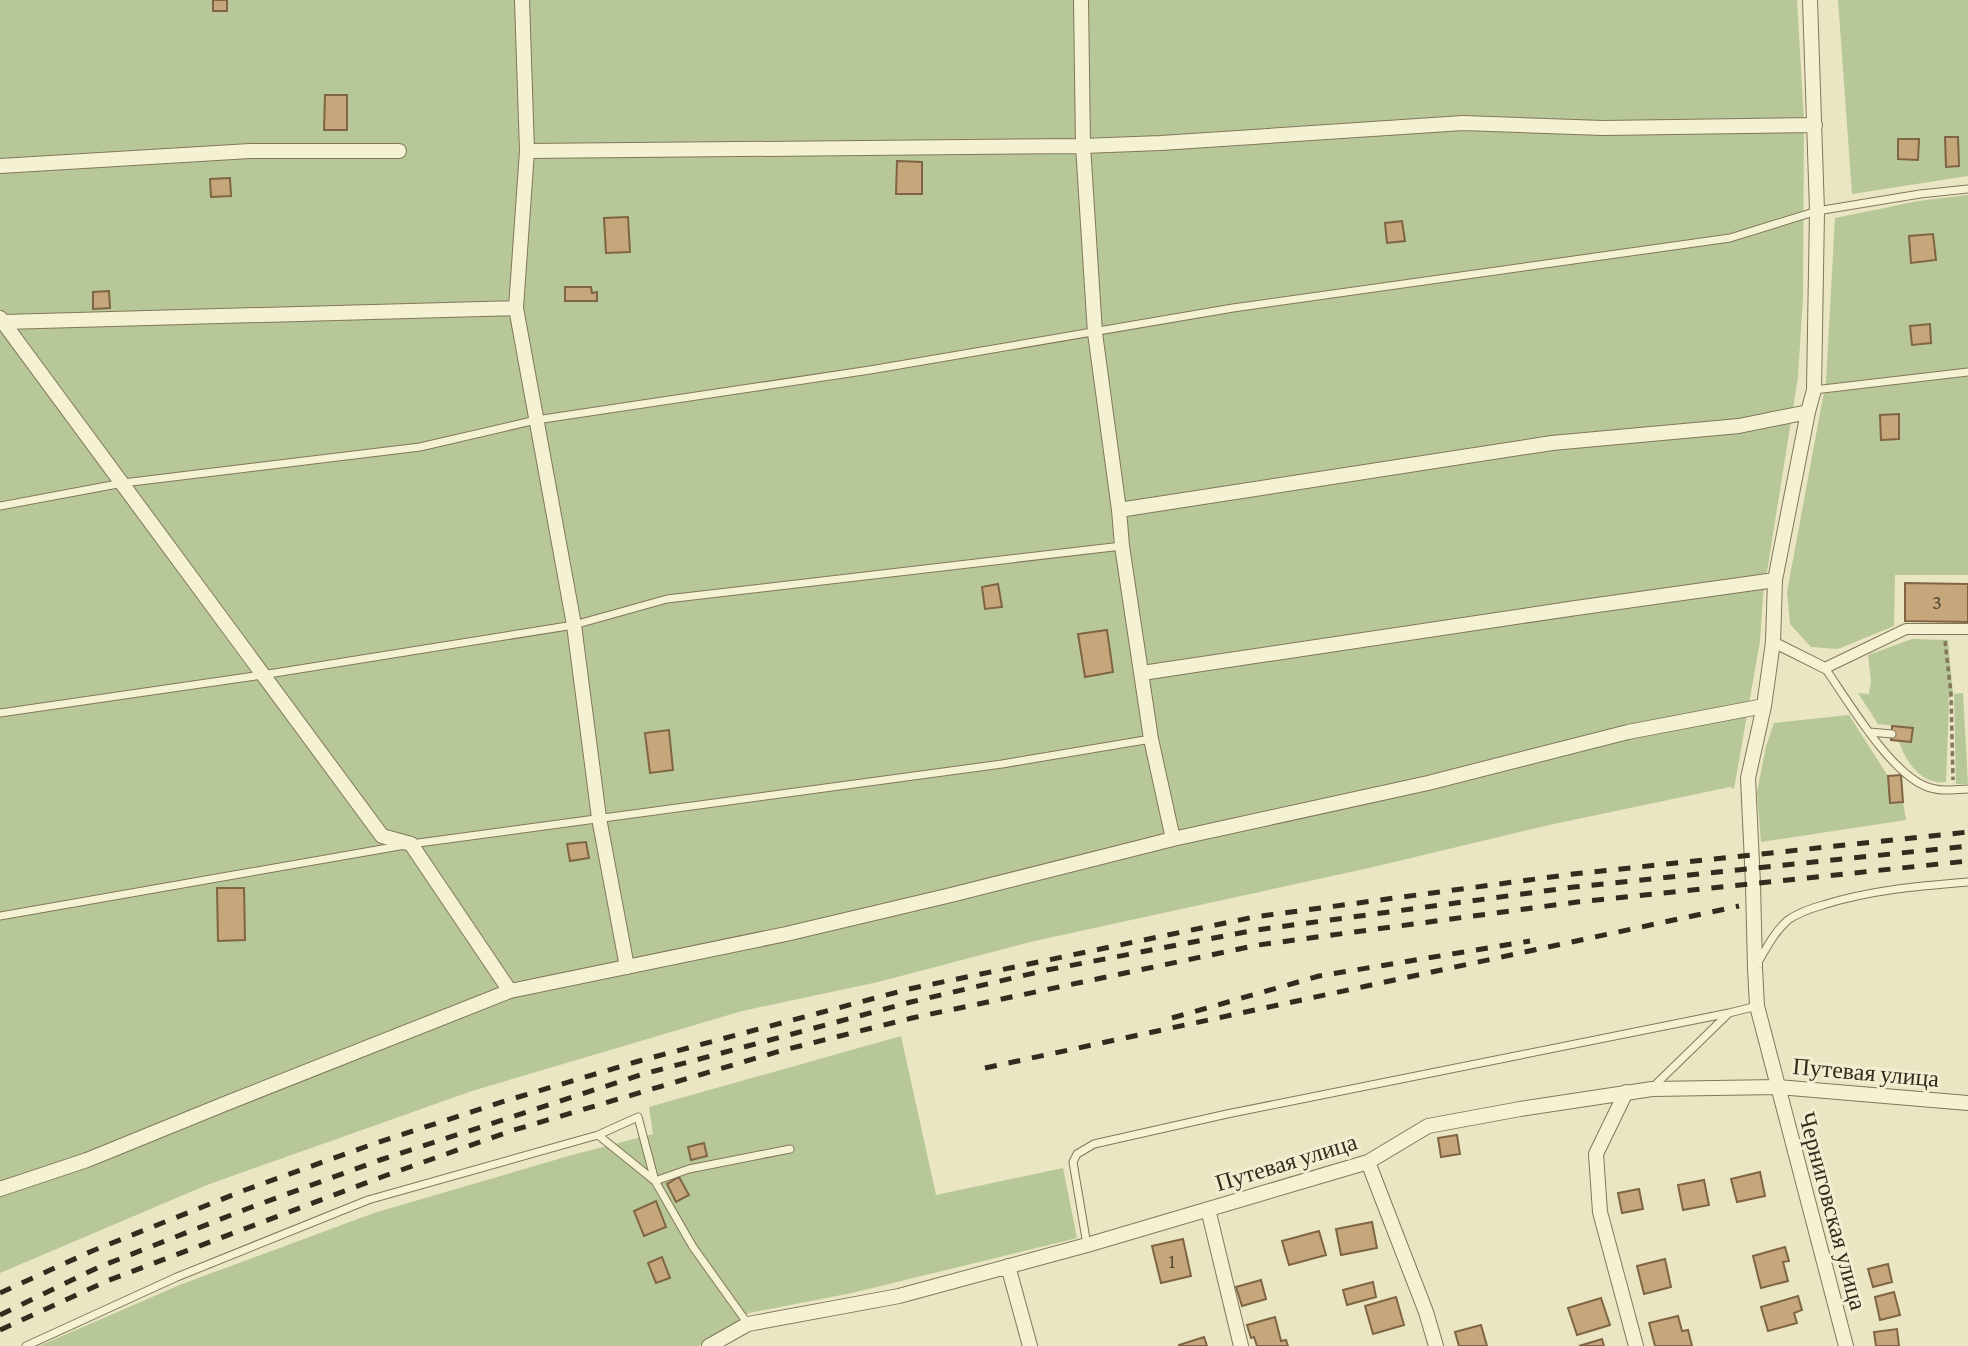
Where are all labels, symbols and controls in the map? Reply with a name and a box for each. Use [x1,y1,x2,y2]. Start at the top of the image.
house number: 3 [1932,590,1942,614]
street label: Путевая улица [1792,1052,1941,1092]
street label: Черниговская улица [1794,1109,1873,1313]
street label: Путевая улица [1212,1128,1361,1196]
house number: 1 [1169,1249,1176,1273]

